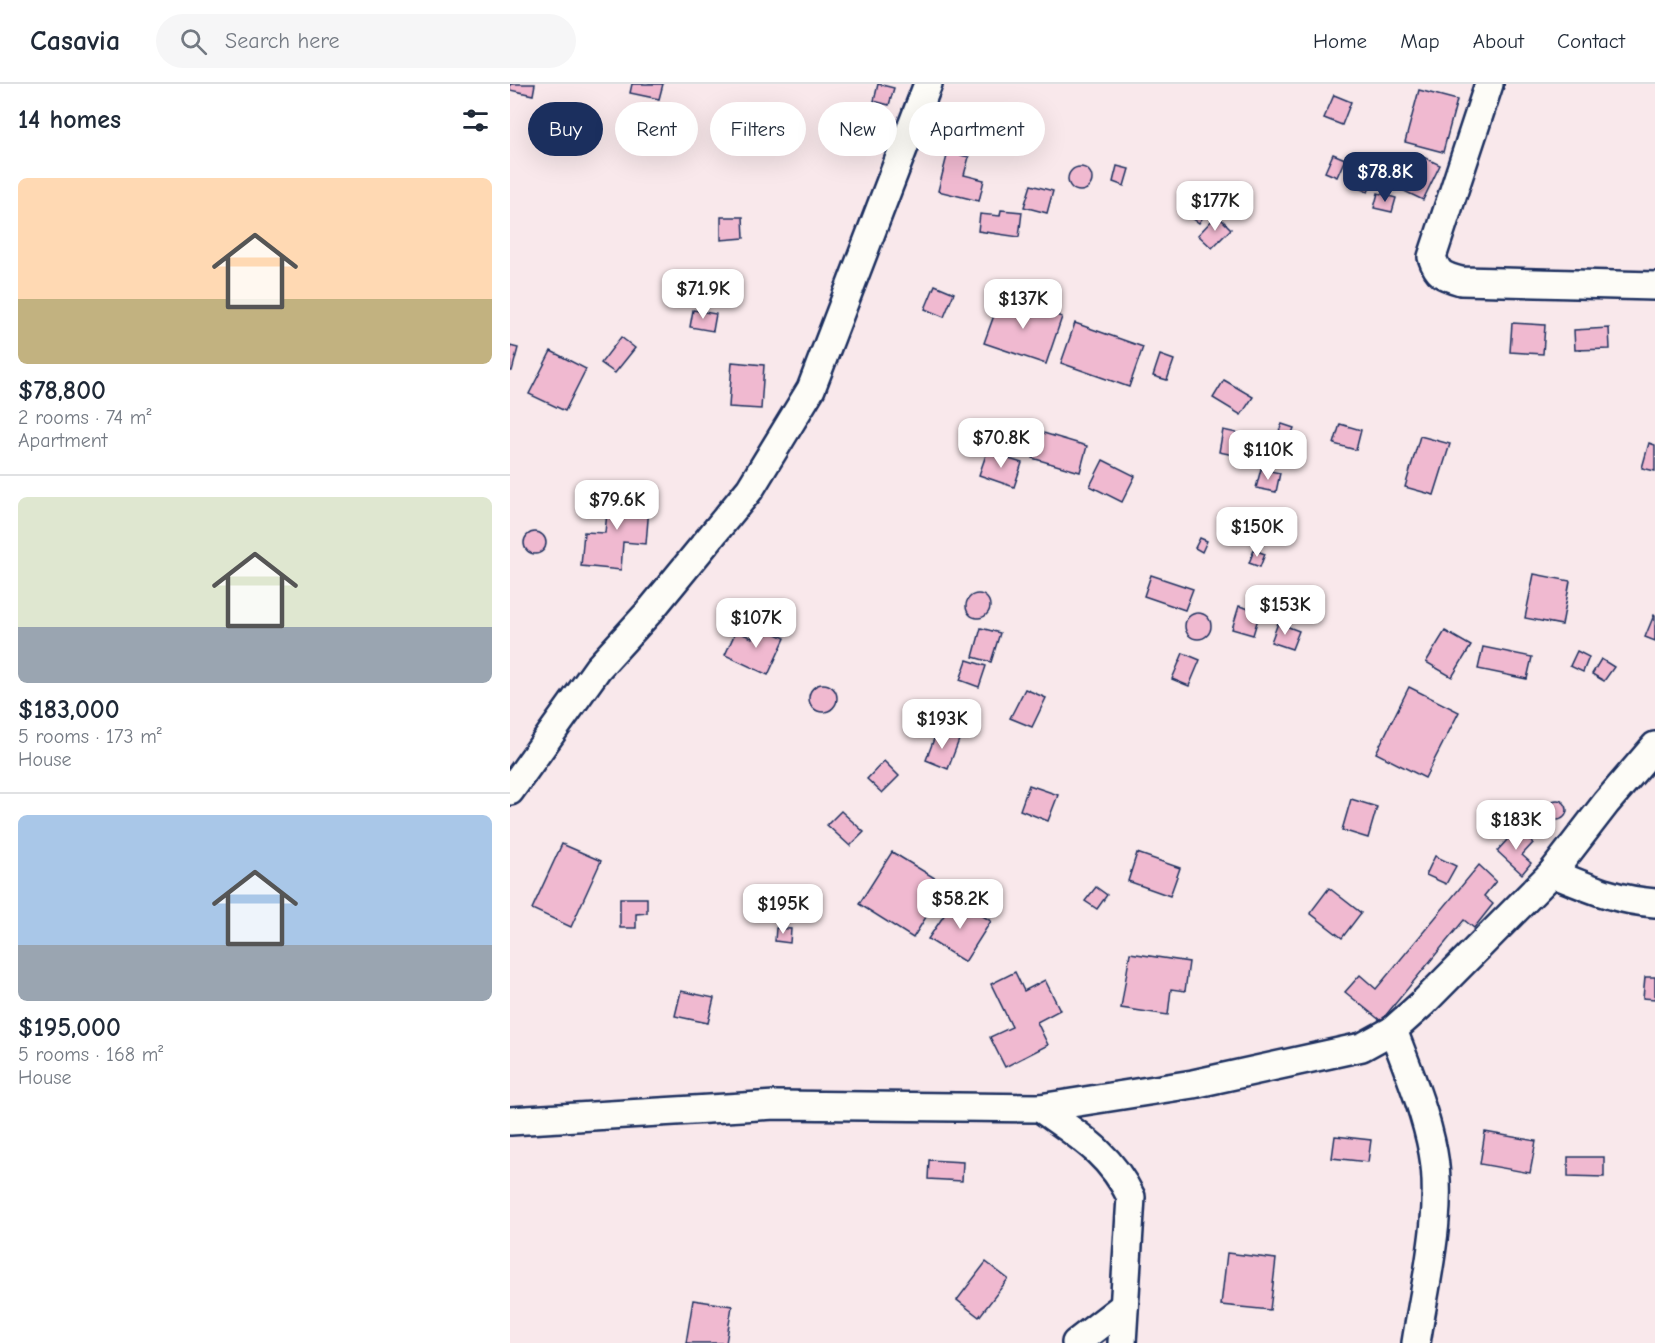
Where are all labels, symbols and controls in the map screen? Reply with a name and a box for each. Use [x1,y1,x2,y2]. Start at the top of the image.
search box [156,14,576,68]
text: Casavia [30,25,120,57]
icon: search [177,25,210,58]
text: Search here [225,28,340,54]
text: Home [1313,29,1367,53]
text: Map [1400,29,1440,53]
text: About [1473,29,1524,53]
text: Contact [1557,29,1625,53]
chip: Buy [528,102,603,156]
chip: Rent [615,102,698,156]
chip: Filters [710,102,806,156]
chip: New [818,102,897,156]
chip: Apartment [909,102,1045,156]
icon: filters [459,104,492,137]
text: 14 homes [18,105,121,135]
pin: $78.8K [1336,152,1434,203]
text: $78.8K [1357,160,1413,183]
pin: $177K [1173,181,1257,232]
text: $177K [1190,189,1240,212]
icon: home [201,217,309,325]
pin: $71.9K [654,269,752,320]
text: $71.9K [676,277,730,300]
pin: $137K [981,279,1065,330]
text: $137K [998,287,1048,310]
text: $78,800 [18,376,106,406]
text: 2 rooms · 74 m² [18,406,151,429]
pin: $70.8K [952,418,1050,469]
text: $70.8K [972,426,1030,449]
text: Apartment [18,429,108,452]
pin: $110K [1226,430,1310,481]
text: $110K [1243,438,1293,461]
pin: $79.6K [568,480,666,531]
text: $79.6K [589,488,645,511]
pin: $150K [1215,507,1299,558]
text: $150K [1230,515,1284,538]
icon: home [201,536,309,644]
pin: $153K [1243,585,1327,636]
text: $153K [1259,593,1311,616]
pin: $107K [714,598,798,649]
text: $107K [730,606,782,629]
text: $183,000 [18,695,120,725]
pin: $193K [900,699,984,750]
text: $193K [916,707,968,730]
text: 5 rooms · 173 m² [18,725,162,748]
text: House [18,748,72,771]
pin: $183K [1474,800,1558,851]
text: $183K [1490,808,1542,831]
icon: home [201,854,309,962]
pin: $58.2K [911,879,1009,930]
pin: $195K [741,884,825,935]
text: $58.2K [931,887,989,910]
text: $195K [757,892,809,915]
text: $195,000 [18,1013,121,1043]
text: 5 rooms · 168 m² [18,1043,163,1066]
text: House [18,1066,72,1089]

